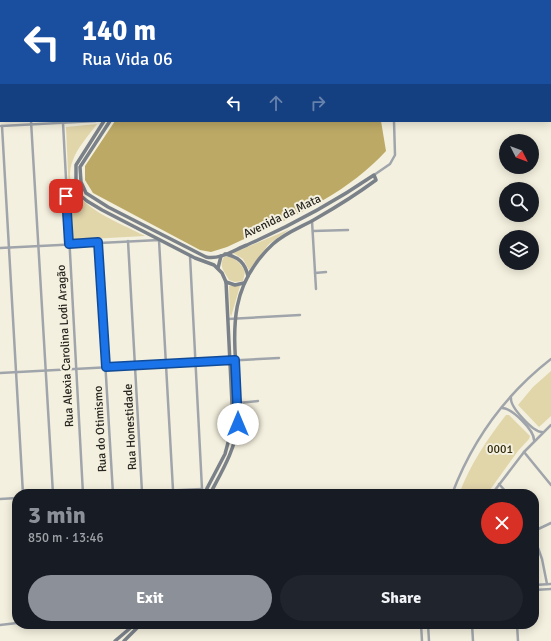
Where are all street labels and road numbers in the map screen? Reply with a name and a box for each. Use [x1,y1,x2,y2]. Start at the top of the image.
street label: Avenida da Mata [241,191,323,242]
street label: Rua Alexia Carolina Lodi Aragão [54,264,77,428]
street label: Rua Honestidade [121,383,140,471]
street label: Rua do Otimismo [91,385,110,473]

